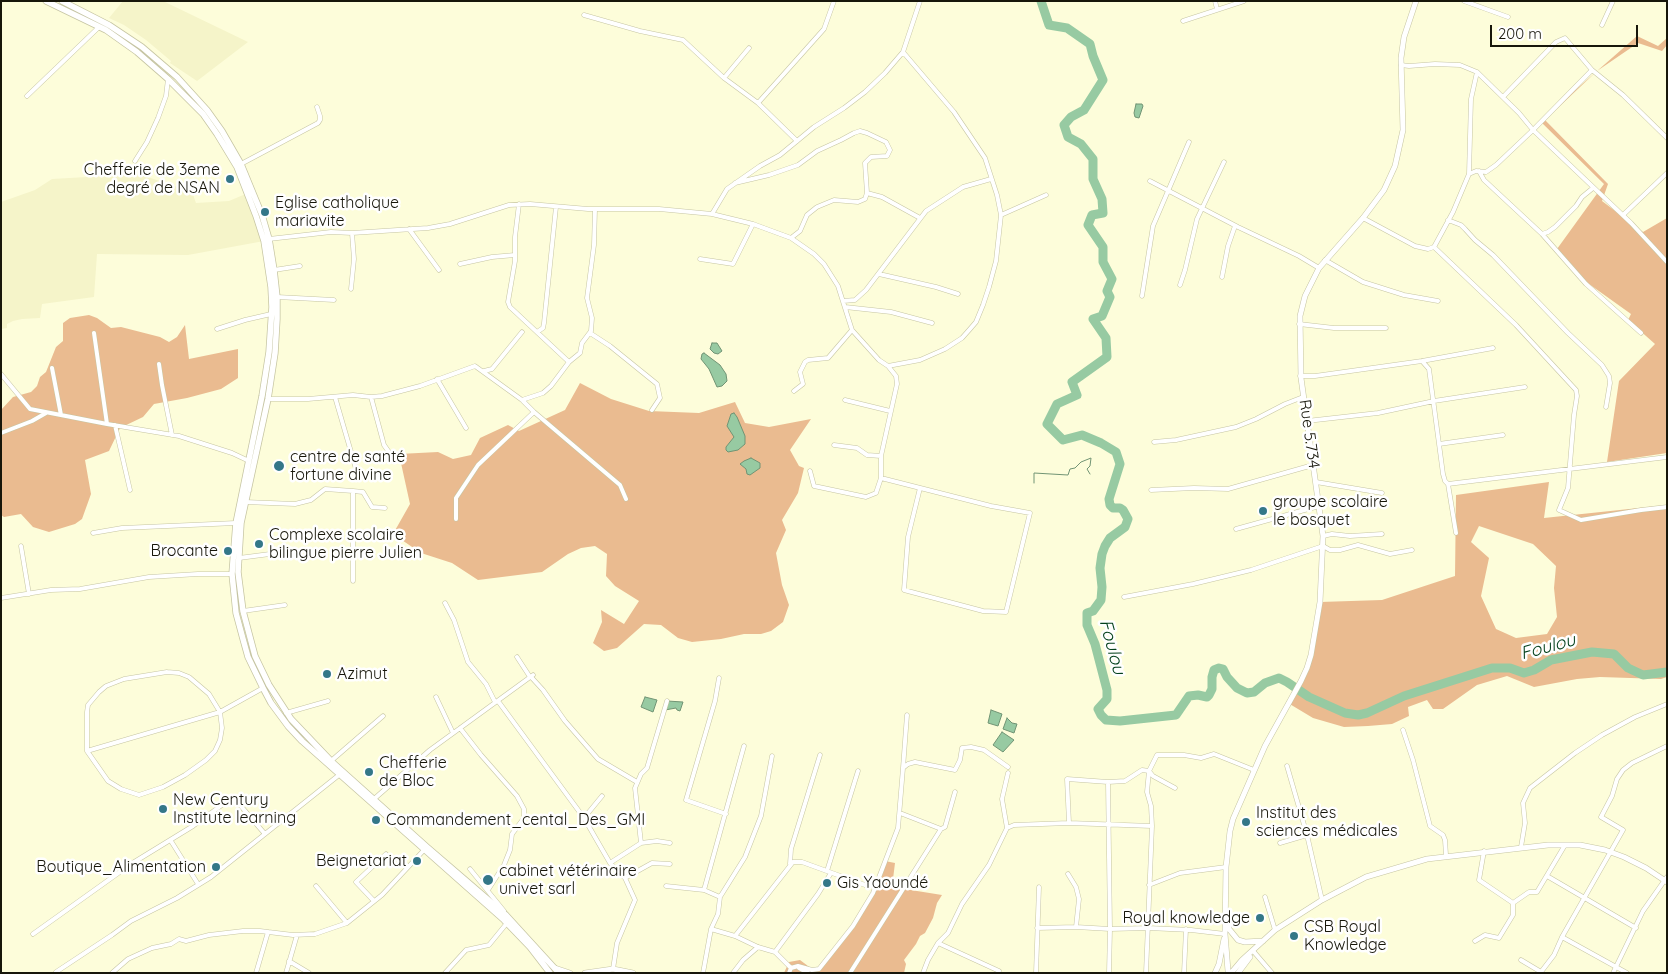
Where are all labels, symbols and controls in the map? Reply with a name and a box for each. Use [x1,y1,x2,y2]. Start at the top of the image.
scale bar [1493,15,1640,47]
text: 200 m [1498,24,1542,43]
place label: Chefferie de 3eme degré de NSAN [84,160,220,198]
marker: Chefferie de 3eme degré de NSAN [224,173,236,185]
place label: Eglise catholique mariavite [275,193,399,231]
marker: Eglise catholique mariavite [259,206,271,218]
street label: Rue 5.734 [1295,398,1323,470]
place label: centre de santé fortune divine [290,447,405,485]
marker: centre de santé fortune divine [272,459,286,473]
place label: groupe scolaire le bosquet [1273,492,1388,530]
marker: groupe scolaire le bosquet [1257,505,1269,517]
place label: Complexe scolaire bilingue pierre Julien [269,525,422,563]
marker: Complexe scolaire bilingue pierre Julien [253,538,265,550]
place label: Brocante [150,541,218,561]
marker: Brocante [222,545,234,557]
water label: Foulou [1094,617,1130,677]
water label: Foulou [1518,629,1578,665]
place label: Azimut [337,664,388,684]
marker: Azimut [321,668,333,680]
place label: Chefferie de Bloc [379,753,447,791]
marker: Chefferie de Bloc [363,766,375,778]
place label: New Century Institute learning [173,790,296,828]
marker: New Century Institute learning [157,803,169,815]
place label: Institut des sciences médicales [1256,803,1398,841]
place label: Commandement_cental_Des_GMI [386,810,645,830]
marker: Commandement_cental_Des_GMI [370,814,382,826]
marker: Institut des sciences médicales [1240,816,1252,828]
place label: Beignetariat [316,851,407,871]
marker: Beignetariat [411,855,423,867]
place label: Boutique_Alimentation [36,857,206,877]
marker: Boutique_Alimentation [210,861,222,873]
place label: cabinet vétérinaire univet sarl [499,861,637,899]
marker: cabinet vétérinaire univet sarl [481,873,495,887]
place label: Gis Yaoundé [837,873,928,893]
marker: Gis Yaoundé [821,877,833,889]
place label: Royal knowledge [1122,908,1250,928]
marker: Royal knowledge [1254,912,1266,924]
place label: CSB Royal Knowledge [1304,917,1387,955]
marker: CSB Royal Knowledge [1288,930,1300,942]

